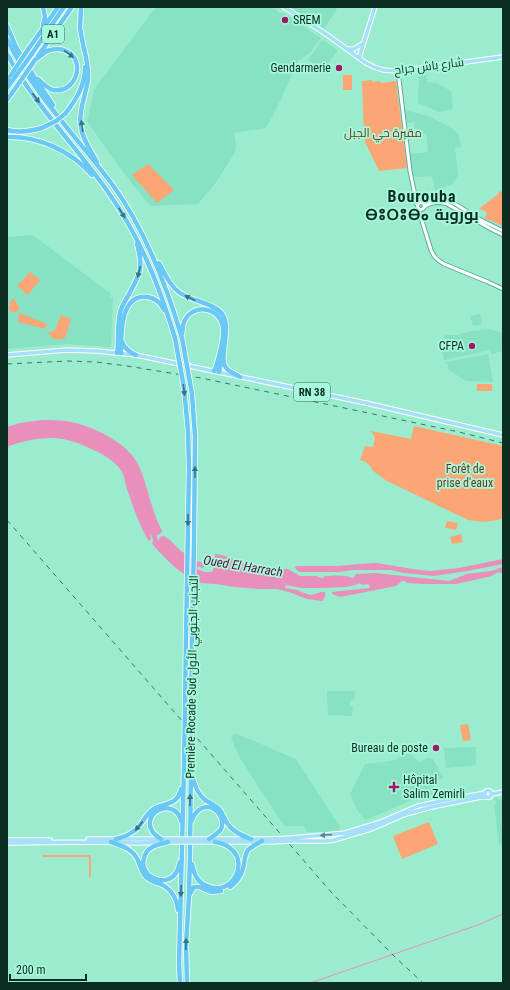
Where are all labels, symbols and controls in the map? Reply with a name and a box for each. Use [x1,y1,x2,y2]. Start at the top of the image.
place label: SREM [293,13,321,27]
marker: SREM [280,15,290,25]
road number: A1 [42,25,64,43]
one-way arrow [63,50,74,58]
street label: شارع باش جراح [393,55,465,78]
place label: Gendarmerie [270,61,331,75]
marker: Gendarmerie [334,63,344,73]
one-way arrow [31,93,40,104]
one-way arrow [78,120,85,132]
park label: مقبرة حي الجبل [344,126,422,143]
district label: Bourouba ⴱⵓⵔⵓⴱⴰ بوروبة [365,187,479,224]
one-way arrow [118,207,125,219]
one-way arrow [135,266,141,279]
one-way arrow [184,295,195,301]
place label: CFPA [439,339,464,353]
marker: CFPA [467,341,477,351]
road number: RN 38 [294,383,330,401]
one-way arrow [181,384,187,396]
park label: Forêt de prise d'eaux [437,462,493,490]
one-way arrow [192,465,198,478]
one-way arrow [185,514,191,527]
water label: Oued El Harrach [202,552,284,580]
street label: Première Rocade Sud التجنب الجنوبي الأول [183,575,204,779]
place label: Bureau de poste [351,741,428,755]
marker: Bureau de poste [431,743,441,753]
place label: Hôpital Salim Zemirli [403,773,465,801]
marker: Hôpital Salim Zemirli [388,781,400,793]
one-way arrow [187,793,193,806]
one-way arrow [134,821,143,831]
one-way arrow [320,832,332,839]
one-way arrow [178,885,184,898]
one-way arrow [183,938,190,950]
scale bar [10,956,86,982]
text: 200 m [16,963,46,977]

